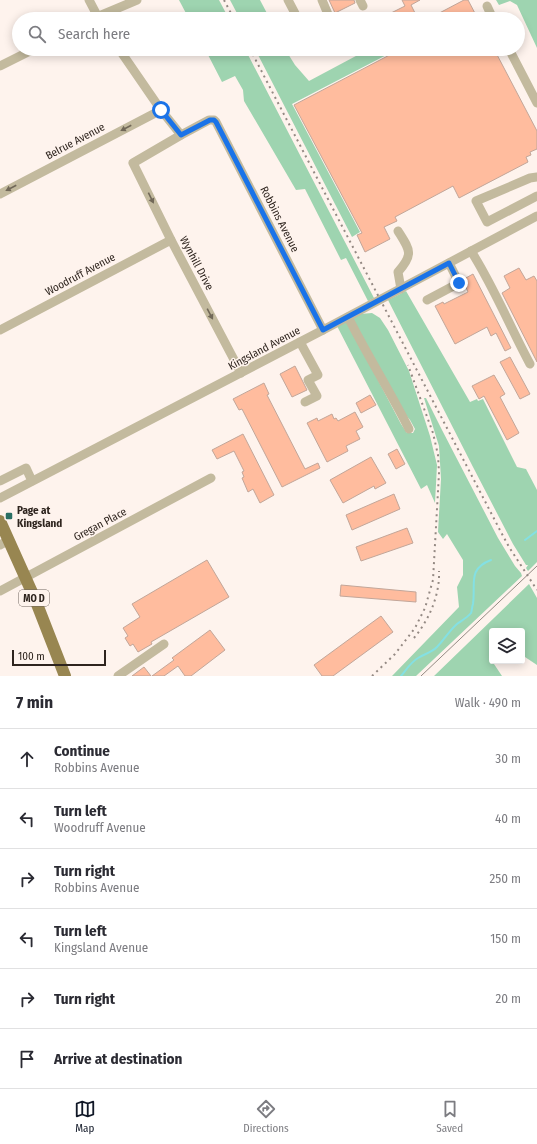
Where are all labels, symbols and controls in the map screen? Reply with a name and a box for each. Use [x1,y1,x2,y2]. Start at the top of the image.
search box [12,12,525,56]
icon: search [26,23,48,45]
text: Search here [58,25,130,43]
route start [152,101,170,119]
street label: Belrue Avenue [43,120,107,162]
one-way arrow [121,125,132,131]
street label: Robbins Avenue [257,184,302,254]
one-way arrow [5,185,17,191]
one-way arrow [147,192,154,204]
street label: Wynhill Drive [177,234,216,292]
street label: Woodruff Avenue [43,250,118,298]
route end [450,274,468,292]
one-way arrow [207,308,213,319]
street label: Kingsland Avenue [226,324,302,373]
place label: Page at Kingsland [17,504,62,530]
street label: Gregan Place [72,505,129,544]
marker: Page at Kingsland [4,511,14,521]
road number: MO D [19,590,49,606]
map controls [489,628,525,664]
button: layers [489,628,525,664]
scale bar [12,648,106,667]
text: 100 m [18,650,45,663]
text: 7 min [16,692,53,713]
text: Walk · 490 m [455,695,521,710]
text: Continue [54,742,110,760]
icon: ahead [16,748,38,770]
text: 30 m [495,751,521,766]
text: Robbins Avenue [54,760,139,775]
text: Turn left [54,802,107,820]
icon: left [16,808,38,830]
text: 40 m [495,811,521,826]
text: Woodruff Avenue [54,820,146,835]
text: Turn right [54,862,115,880]
icon: right [16,868,38,890]
text: 250 m [489,871,521,886]
text: Robbins Avenue [54,880,139,895]
text: Turn left [54,922,107,940]
icon: left [16,928,38,950]
text: 150 m [490,931,521,946]
text: Kingsland Avenue [54,940,148,955]
icon: right [16,988,38,1010]
text: Turn right [54,990,115,1008]
text: 20 m [495,991,521,1006]
icon: arrive [16,1048,38,1070]
text: Arrive at destination [54,1050,182,1068]
tab: Map [74,1098,96,1135]
tab: Directions [243,1098,289,1135]
tab: Saved [436,1098,463,1135]

